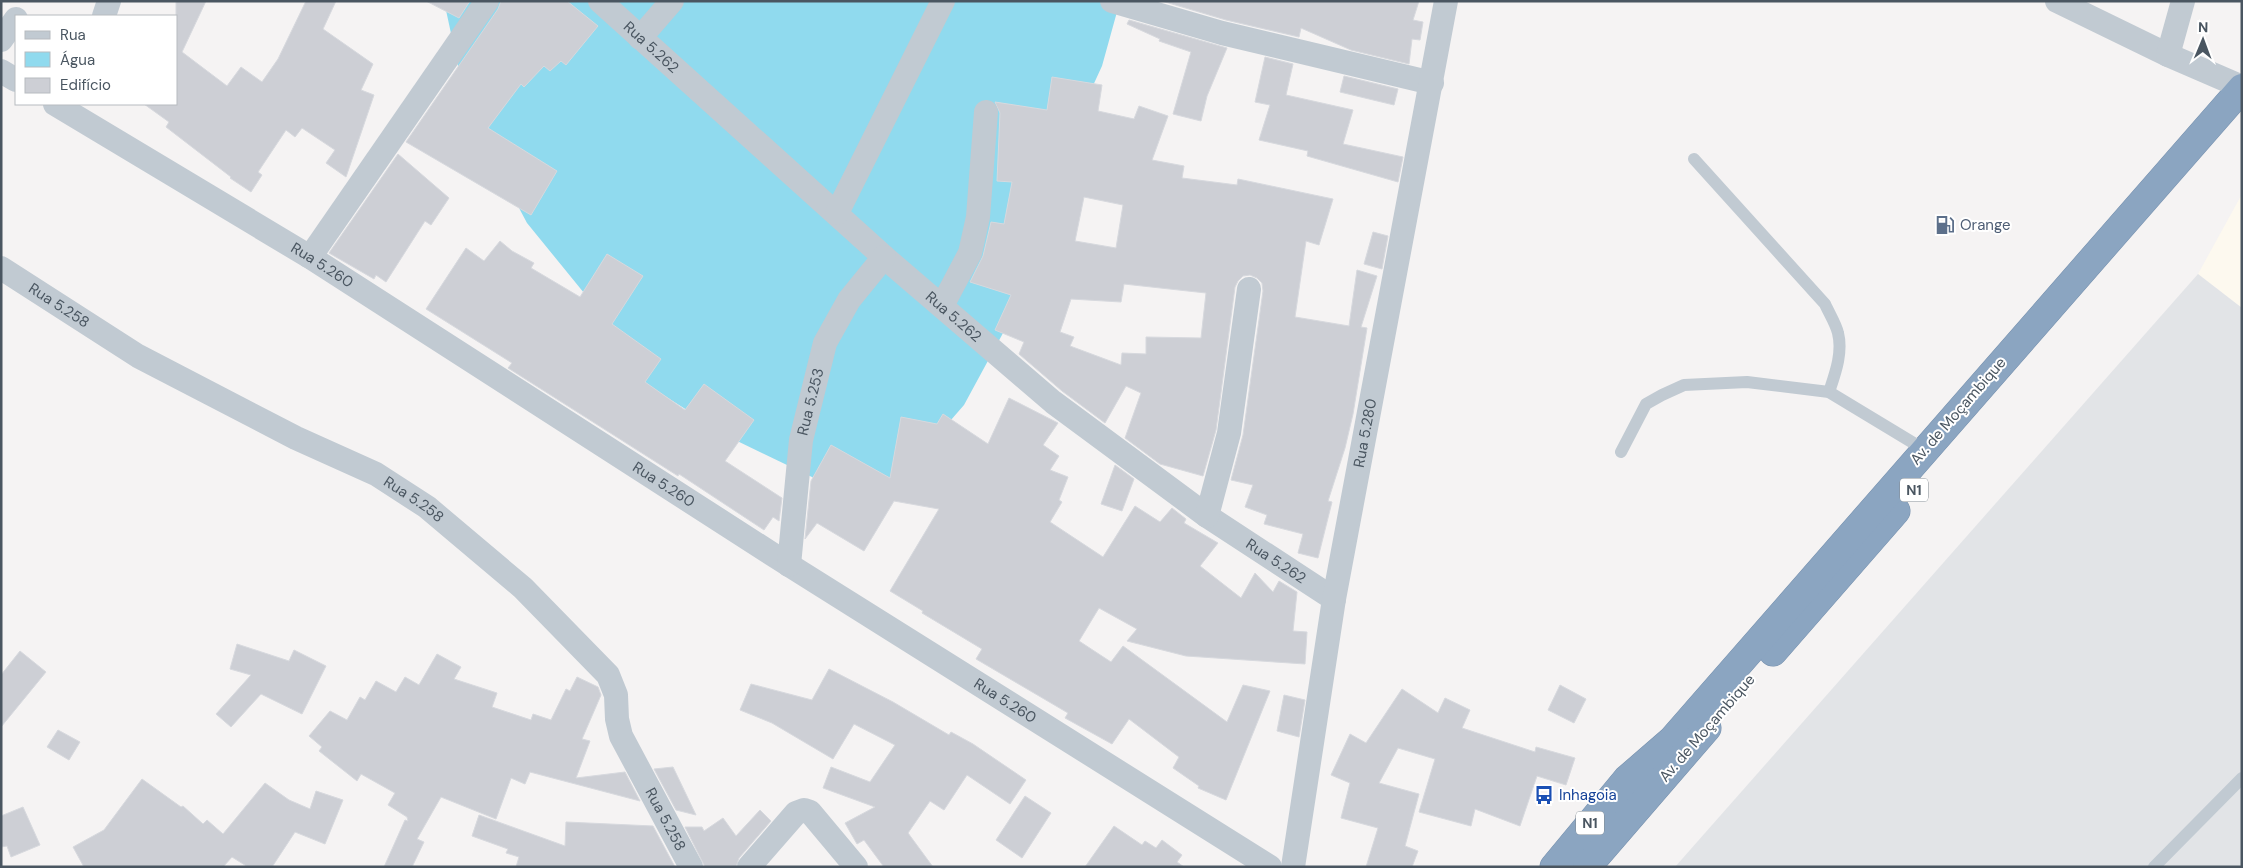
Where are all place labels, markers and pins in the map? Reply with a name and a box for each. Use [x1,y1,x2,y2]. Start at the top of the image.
fuel station icon: Orange [1934,214,1956,236]
place label: Orange [1960,215,2011,235]
bus stop icon: Inhagoia [1533,784,1555,806]
place label: Inhagoia [1559,785,1617,805]

